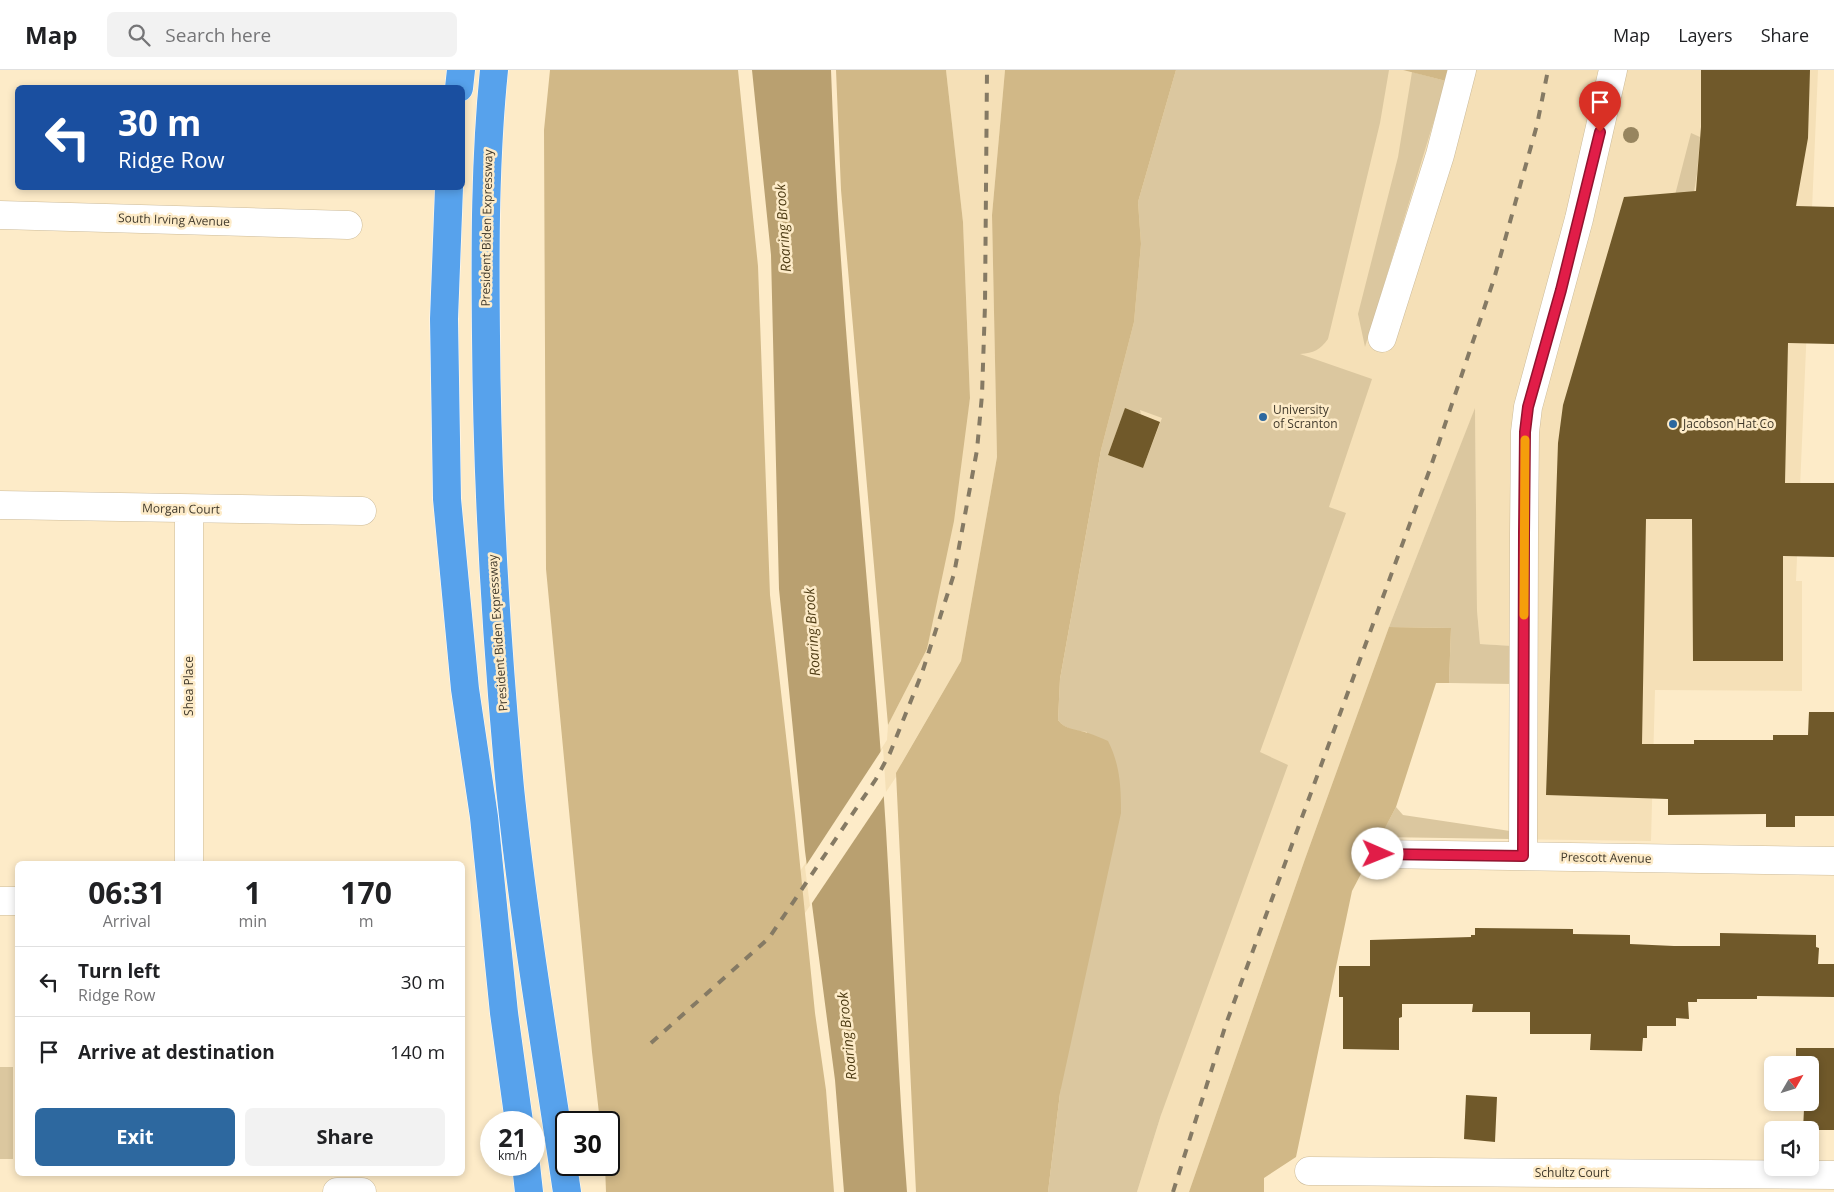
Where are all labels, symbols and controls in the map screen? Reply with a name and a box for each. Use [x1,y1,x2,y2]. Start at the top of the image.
search box [107,12,457,57]
text: Map [25,18,77,51]
icon: search [125,21,153,49]
text: Search here [165,22,271,48]
text: Map [1613,23,1650,47]
text: Layers [1678,23,1733,47]
text: Share [1761,23,1809,47]
pin [1579,81,1621,132]
icon: arrive [1586,88,1614,116]
text: 30 m [118,99,201,146]
icon: left [35,105,100,170]
text: Ridge Row [118,144,224,174]
street label: President Biden Expressway [477,148,496,307]
water label: Roaring Brook [770,182,795,273]
street label: South Irving Avenue [118,209,231,230]
place label: University of Scranton [1273,401,1338,432]
marker: University of Scranton [1257,411,1269,423]
place label: Jacobson Hat Co [1682,415,1774,432]
marker: Jacobson Hat Co [1667,418,1679,430]
street label: Morgan Court [142,499,220,518]
street label: President Biden Expressway [483,553,511,712]
water label: Roaring Brook [799,586,824,677]
street label: Shea Place [180,656,197,716]
position arrow [1351,827,1403,879]
street label: Prescott Avenue [1560,848,1652,867]
text: 06:31 [88,872,165,913]
text: 1 [244,872,261,913]
text: 170 [340,872,392,913]
text: Arrival [103,910,151,932]
text: min [239,910,267,932]
text: m [359,910,374,932]
text: Turn left [78,958,160,984]
icon: left [35,968,63,996]
text: 30 m [401,969,445,995]
text: Ridge Row [78,984,155,1006]
water label: Roaring Brook [832,990,861,1081]
icon: arrive [35,1038,63,1066]
text: Arrive at destination [78,1039,275,1065]
text: 140 m [390,1039,445,1065]
north arrow [1764,1056,1819,1111]
map controls [1764,1056,1819,1176]
button: Exit [35,1108,235,1166]
button: Share [245,1108,445,1166]
speed limit sign: 30 [555,1111,620,1176]
text: 21 [498,1120,527,1154]
button: sound [1764,1121,1819,1176]
text: km/h [498,1147,527,1164]
street label: Schultz Court [1535,1164,1609,1181]

